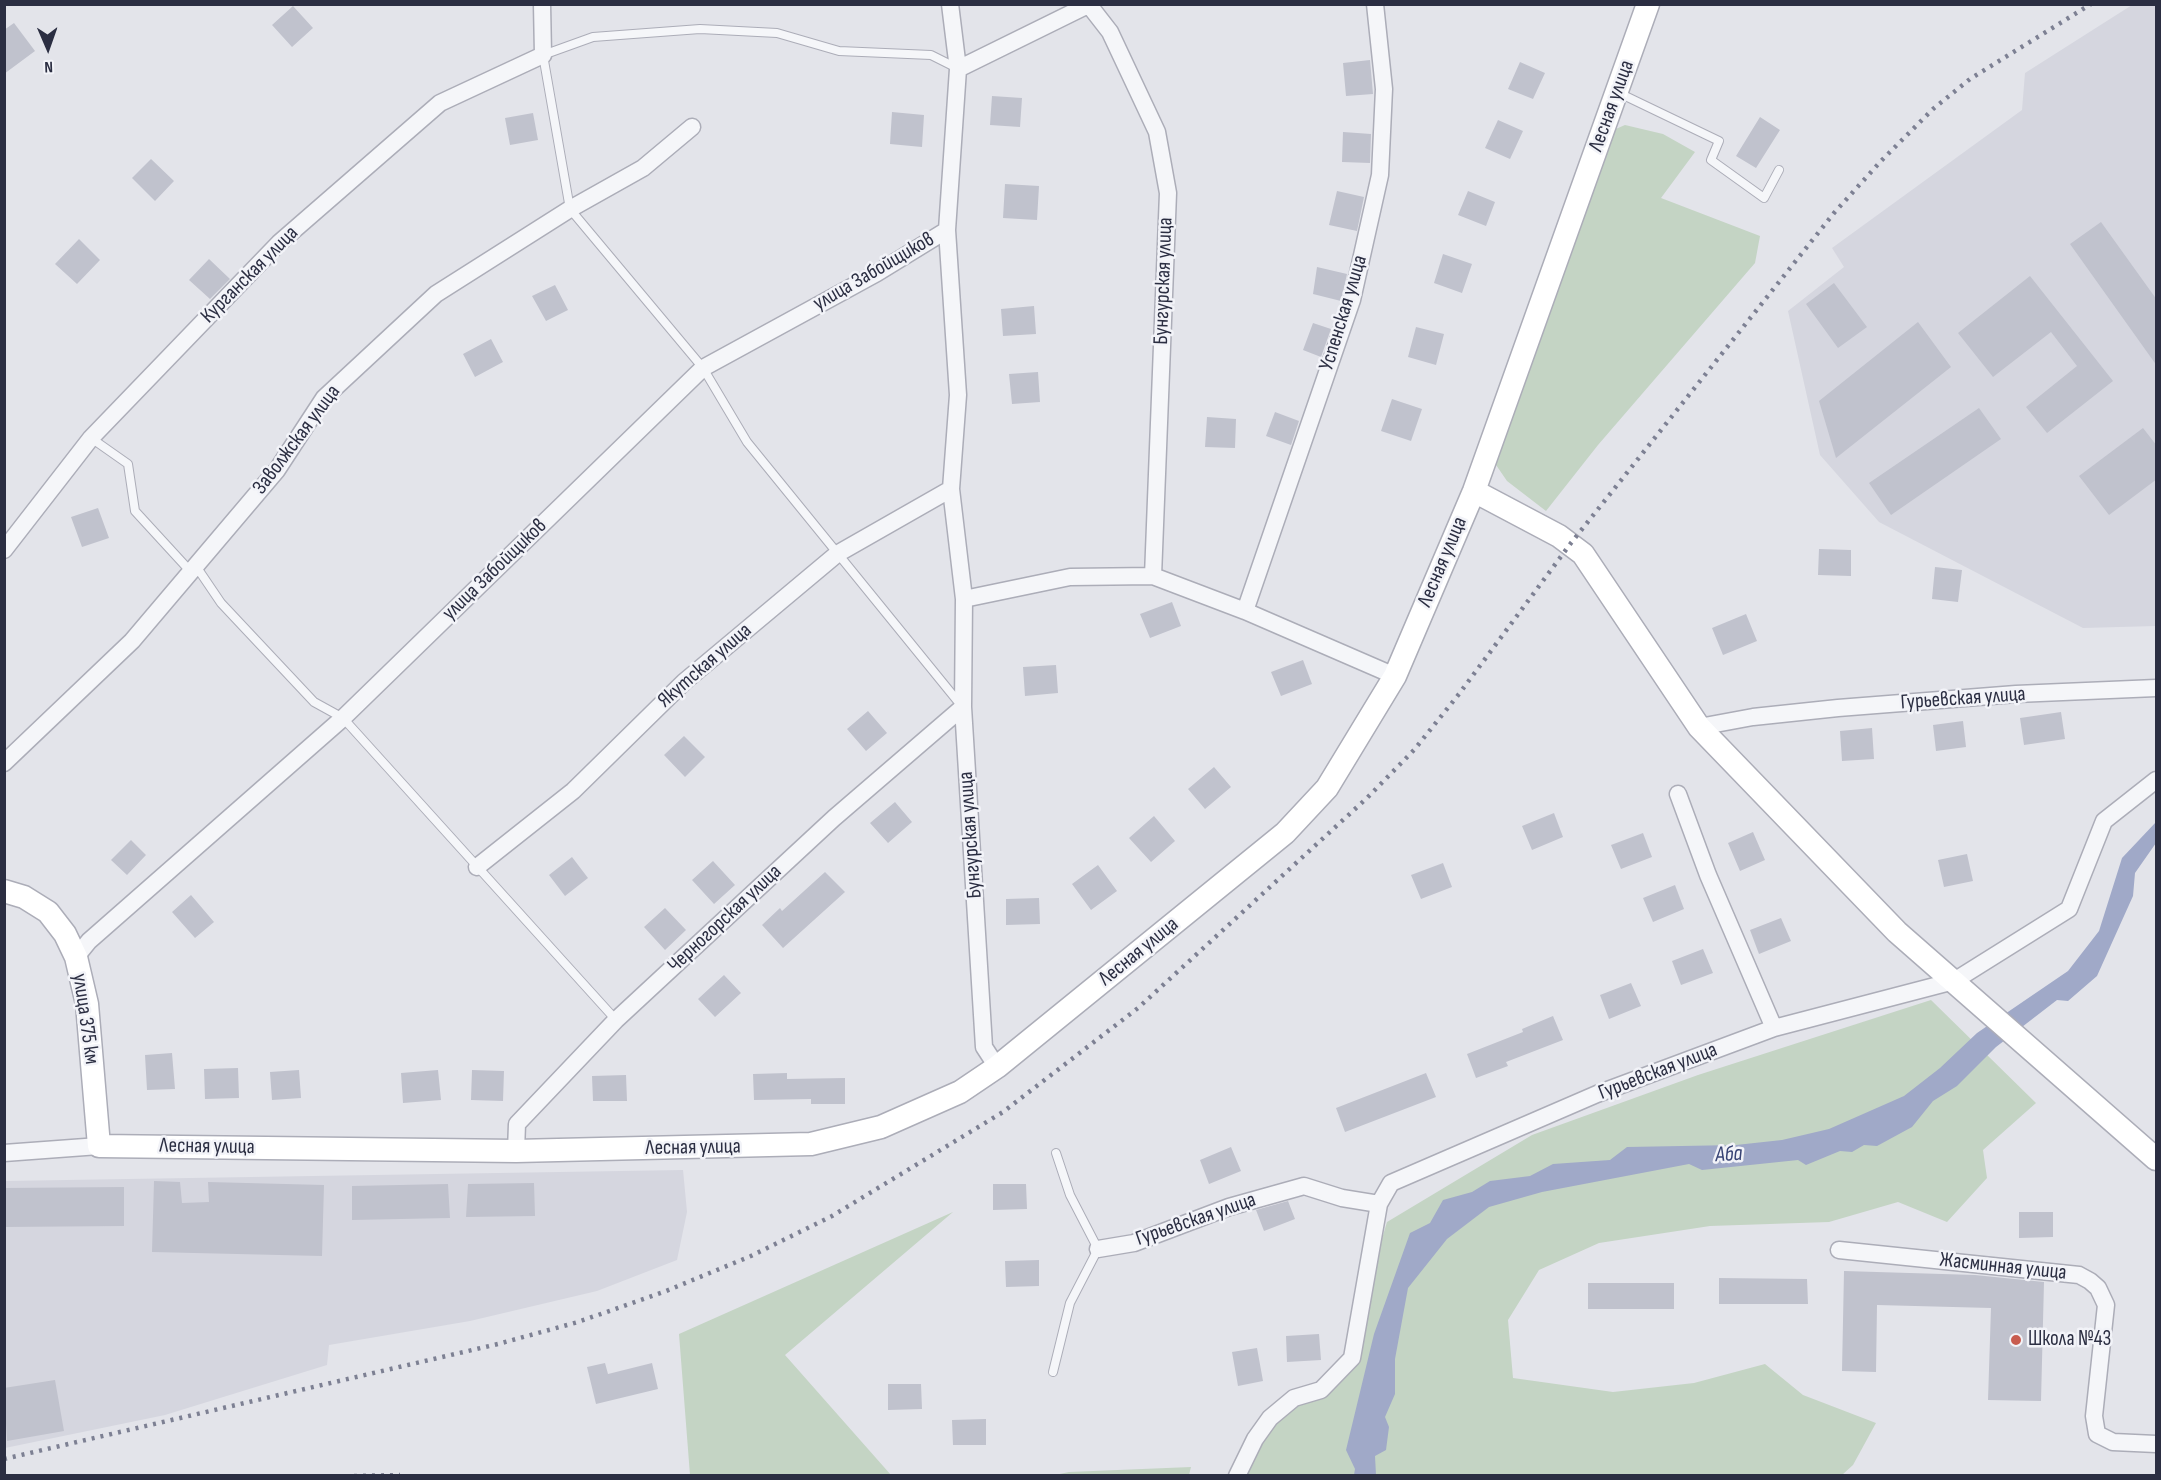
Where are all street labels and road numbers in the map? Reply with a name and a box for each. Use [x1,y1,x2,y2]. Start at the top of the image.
street label: Лесная улица [1584,57,1640,155]
street label: Бунгурская улица [1149,217,1179,345]
street label: Курганская улица [196,221,304,329]
street label: улица Забойщиков [809,227,939,317]
street label: Успенская улица [1315,252,1373,374]
street label: Заволжская улица [248,380,346,500]
street label: Лесная улица [1413,513,1473,611]
street label: улица Забойщиков [438,514,552,626]
street label: Якутская улица [653,618,757,714]
street label: Гурьевская улица [1900,682,2026,716]
street label: Бунгурская улица [954,771,988,899]
street label: Черногорская улица [663,860,787,978]
street label: Лесная улица [1094,912,1184,992]
street label: улица 375 км [66,972,104,1066]
street label: Гурьевская улица [1595,1038,1721,1106]
street label: Лесная улица [159,1134,255,1160]
street label: Лесная улица [645,1135,741,1161]
street label: Гурьевская улица [1133,1188,1259,1252]
street label: Жасминная улица [1938,1248,2068,1286]

